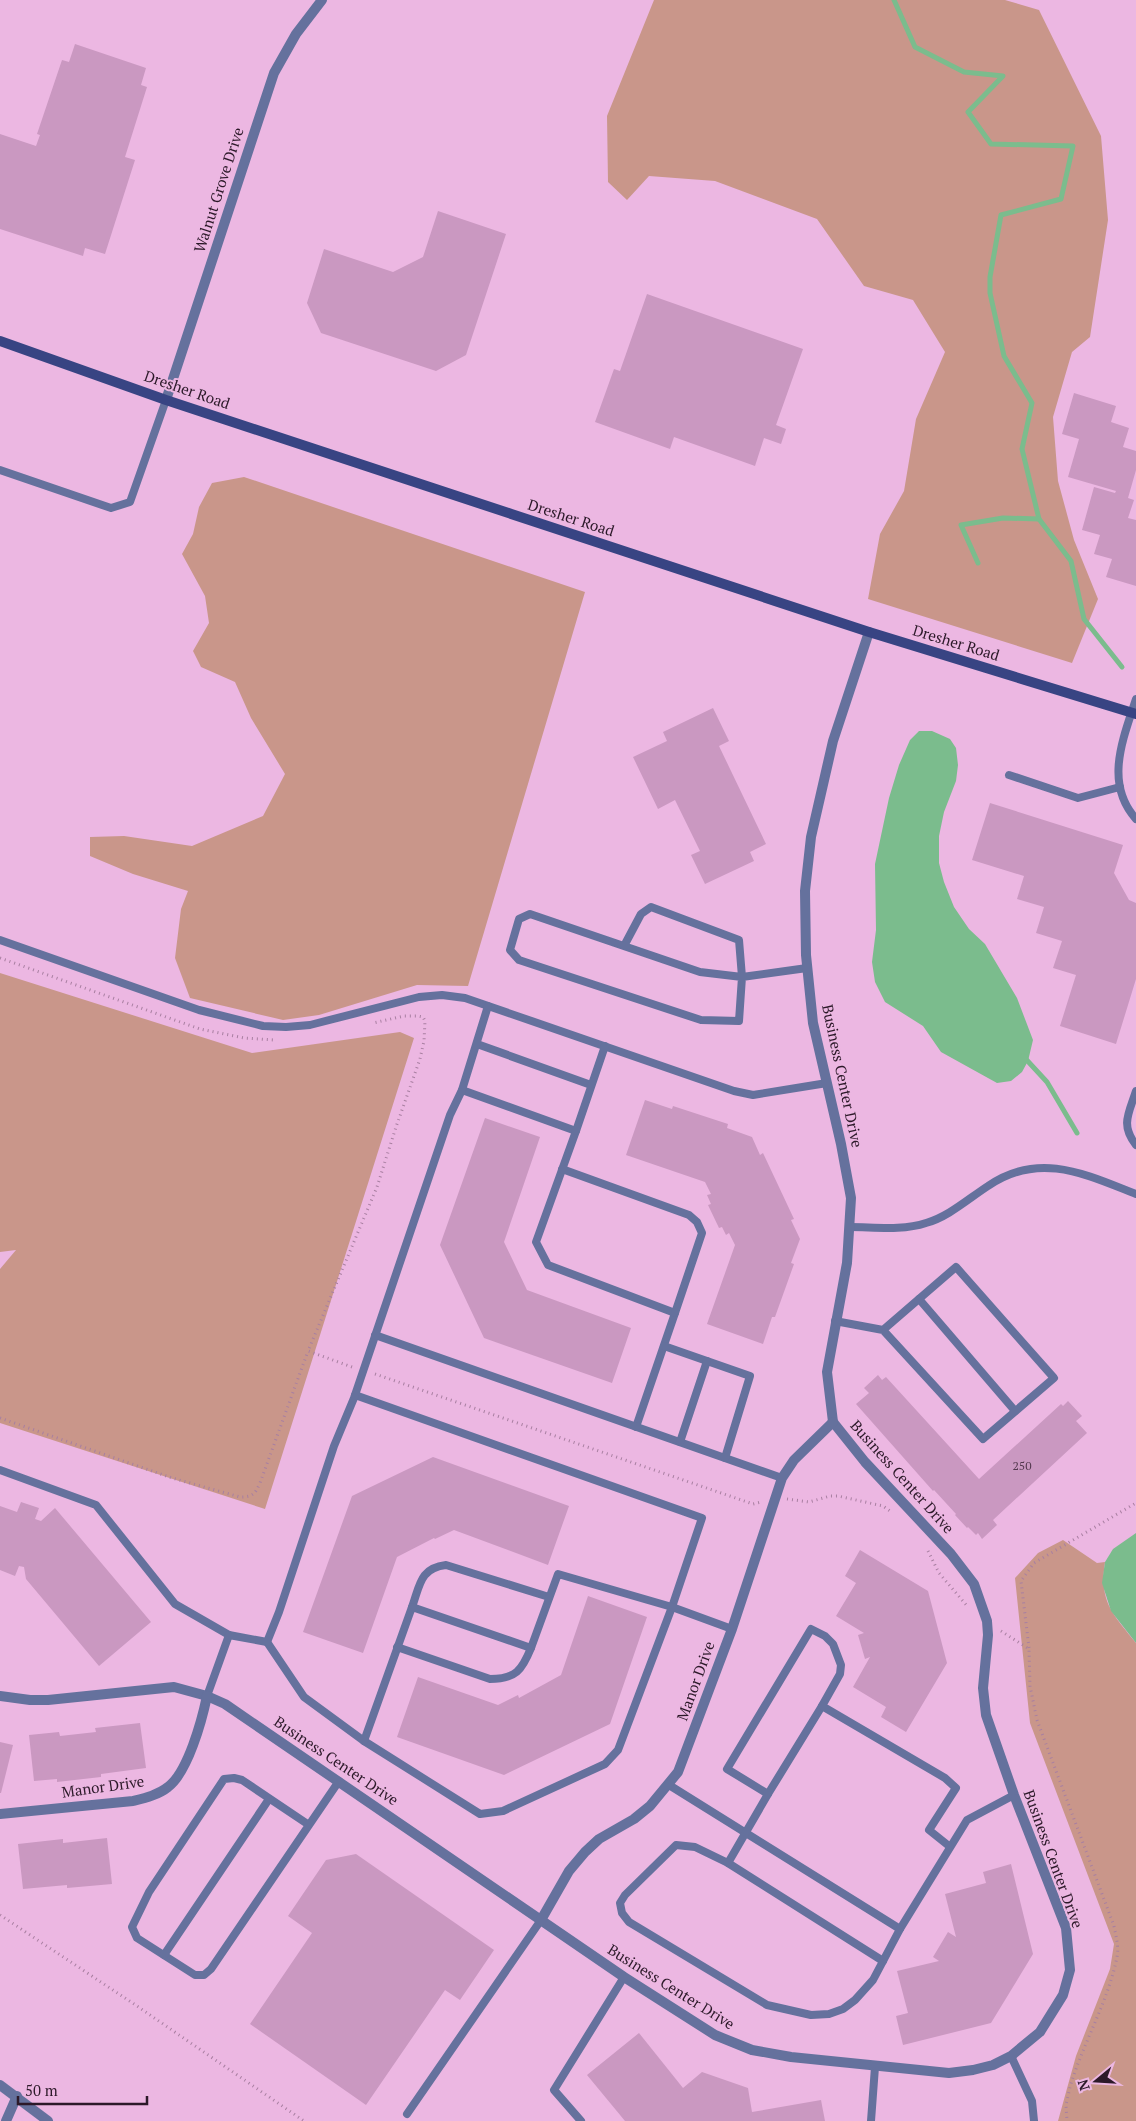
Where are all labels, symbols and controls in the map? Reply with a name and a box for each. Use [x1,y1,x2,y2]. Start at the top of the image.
street label: Walnut Grove Drive [188,125,248,255]
street label: Dresher Road [142,365,233,413]
street label: Dresher Road [526,494,617,540]
street label: Dresher Road [910,619,1002,665]
street label: Business Center Drive [818,1002,868,1149]
street label: Business Center Drive [846,1415,959,1537]
house number: 250 [1012,1458,1032,1473]
street label: Manor Drive [671,1638,719,1723]
street label: Business Center Drive [270,1711,403,1809]
street label: Manor Drive [60,1770,145,1802]
street label: Business Center Drive [1020,1787,1088,1931]
street label: Business Center Drive [604,1939,739,2033]
north arrow [1071,2056,1121,2106]
scale bar [18,2074,146,2106]
text: N [1072,2077,1094,2093]
text: 50 m [25,2080,58,2100]

